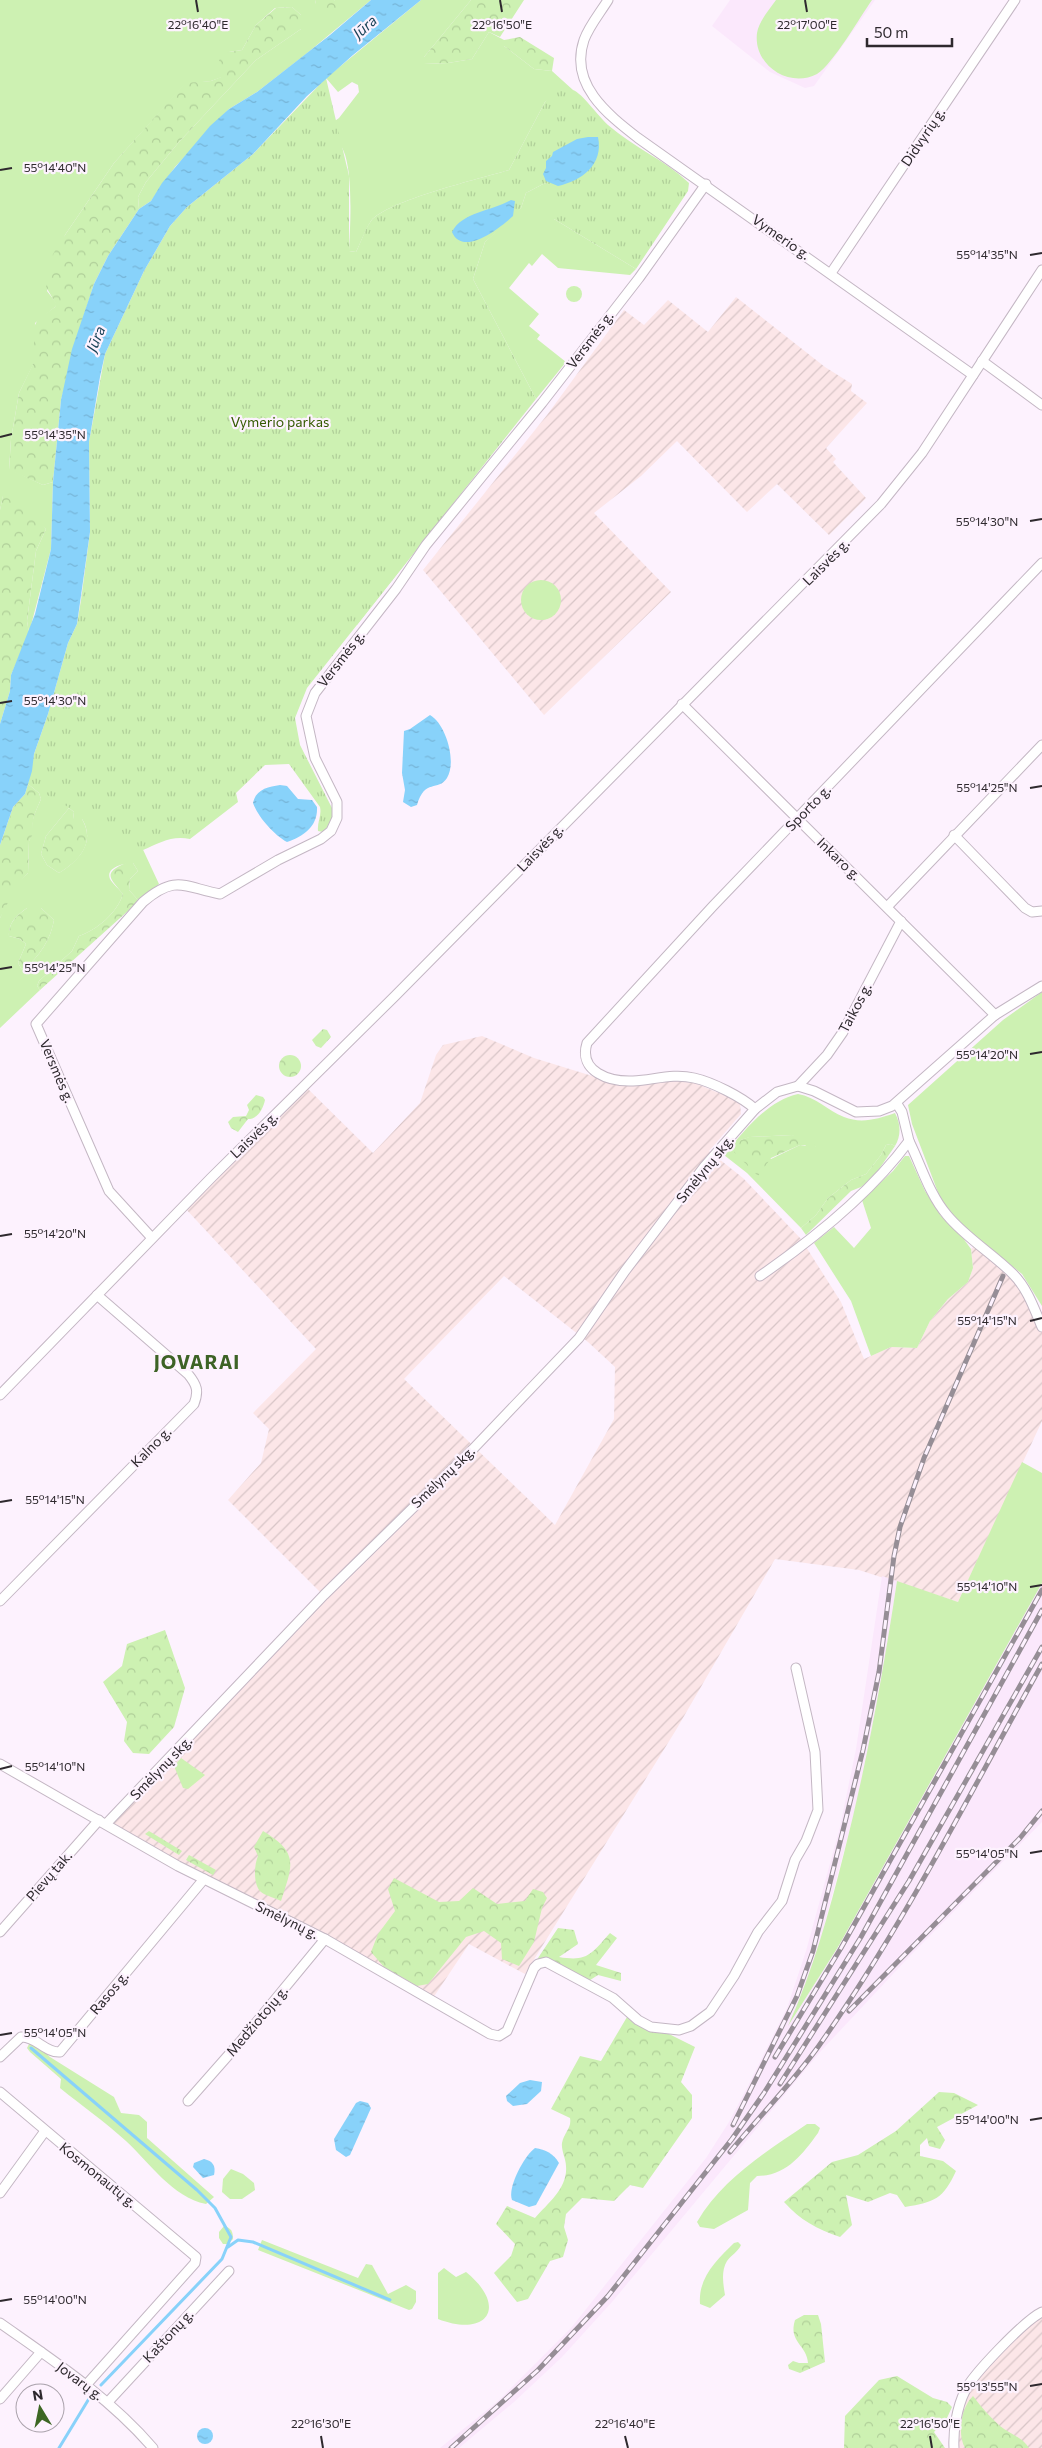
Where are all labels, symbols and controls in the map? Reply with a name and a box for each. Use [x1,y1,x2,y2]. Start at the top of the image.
water label: Jūra [347,11,380,43]
scale bar [867,15,952,47]
text: 22°16'40"E [168,17,228,31]
text: 22°16'50"E [472,17,532,31]
text: 22°17'00"E [777,17,837,31]
text: 50 m [874,23,908,41]
street label: Didvyrių g. [897,104,948,169]
text: 55°14'40"N [24,160,86,174]
street label: Vymerio g. [749,210,814,263]
text: 55°14'35"N [956,247,1018,261]
street label: Versmės g. [563,308,617,372]
water label: Jūra [81,323,108,356]
park label: Vymerio parkas [231,413,329,430]
text: 55°14'35"N [24,427,86,441]
text: 55°14'30"N [956,514,1018,528]
street label: Laisvės g. [799,535,853,589]
street label: Versmės g. [313,627,368,690]
text: 55°14'30"N [24,693,86,707]
text: 55°14'25"N [956,780,1018,794]
street label: Sporto g. [781,781,834,834]
street label: Laisvės g. [513,820,566,875]
street label: Inkaro g. [814,834,865,884]
text: 55°14'25"N [24,960,86,974]
street label: Taikos g. [834,980,875,1036]
street label: Versmės g. [36,1037,78,1105]
text: 55°14'20"N [956,1047,1018,1061]
street label: Laisvės g. [226,1108,281,1161]
street label: Smėlynų skg. [672,1131,737,1206]
text: 55°14'20"N [24,1226,86,1240]
text: 55°14'15"N [957,1313,1017,1327]
district label: JOVARAI [154,1350,240,1373]
street label: Kalno g. [127,1423,174,1470]
street label: Smėlynų skg. [407,1442,478,1511]
text: 55°14'15"N [25,1492,85,1506]
text: 55°14'10"N [957,1579,1017,1593]
street label: Smėlynų skg. [126,1732,195,1803]
text: 55°14'10"N [25,1759,85,1773]
text: 55°14'05"N [956,1846,1018,1860]
street label: Pievų tak. [22,1847,75,1904]
street label: Smėlynų g. [253,1897,322,1942]
street label: Rasos g. [86,1968,132,2018]
street label: Medžiotojų g. [222,1982,291,2059]
text: 55°14'05"N [24,2025,86,2039]
text: 55°14'00"N [955,2112,1019,2126]
street label: Kosmonautų g. [56,2138,140,2211]
text: 55°14'00"N [23,2292,87,2306]
street label: Kaštonų g. [139,2306,197,2366]
street label: Jovarų g. [54,2358,107,2404]
text: 55°13'55"N [956,2379,1018,2393]
north arrow [15,2383,65,2433]
text: N [31,2385,44,2404]
text: 22°16'30"E [291,2416,351,2430]
text: 22°16'40"E [595,2416,655,2430]
text: 22°16'50"E [900,2416,960,2430]

